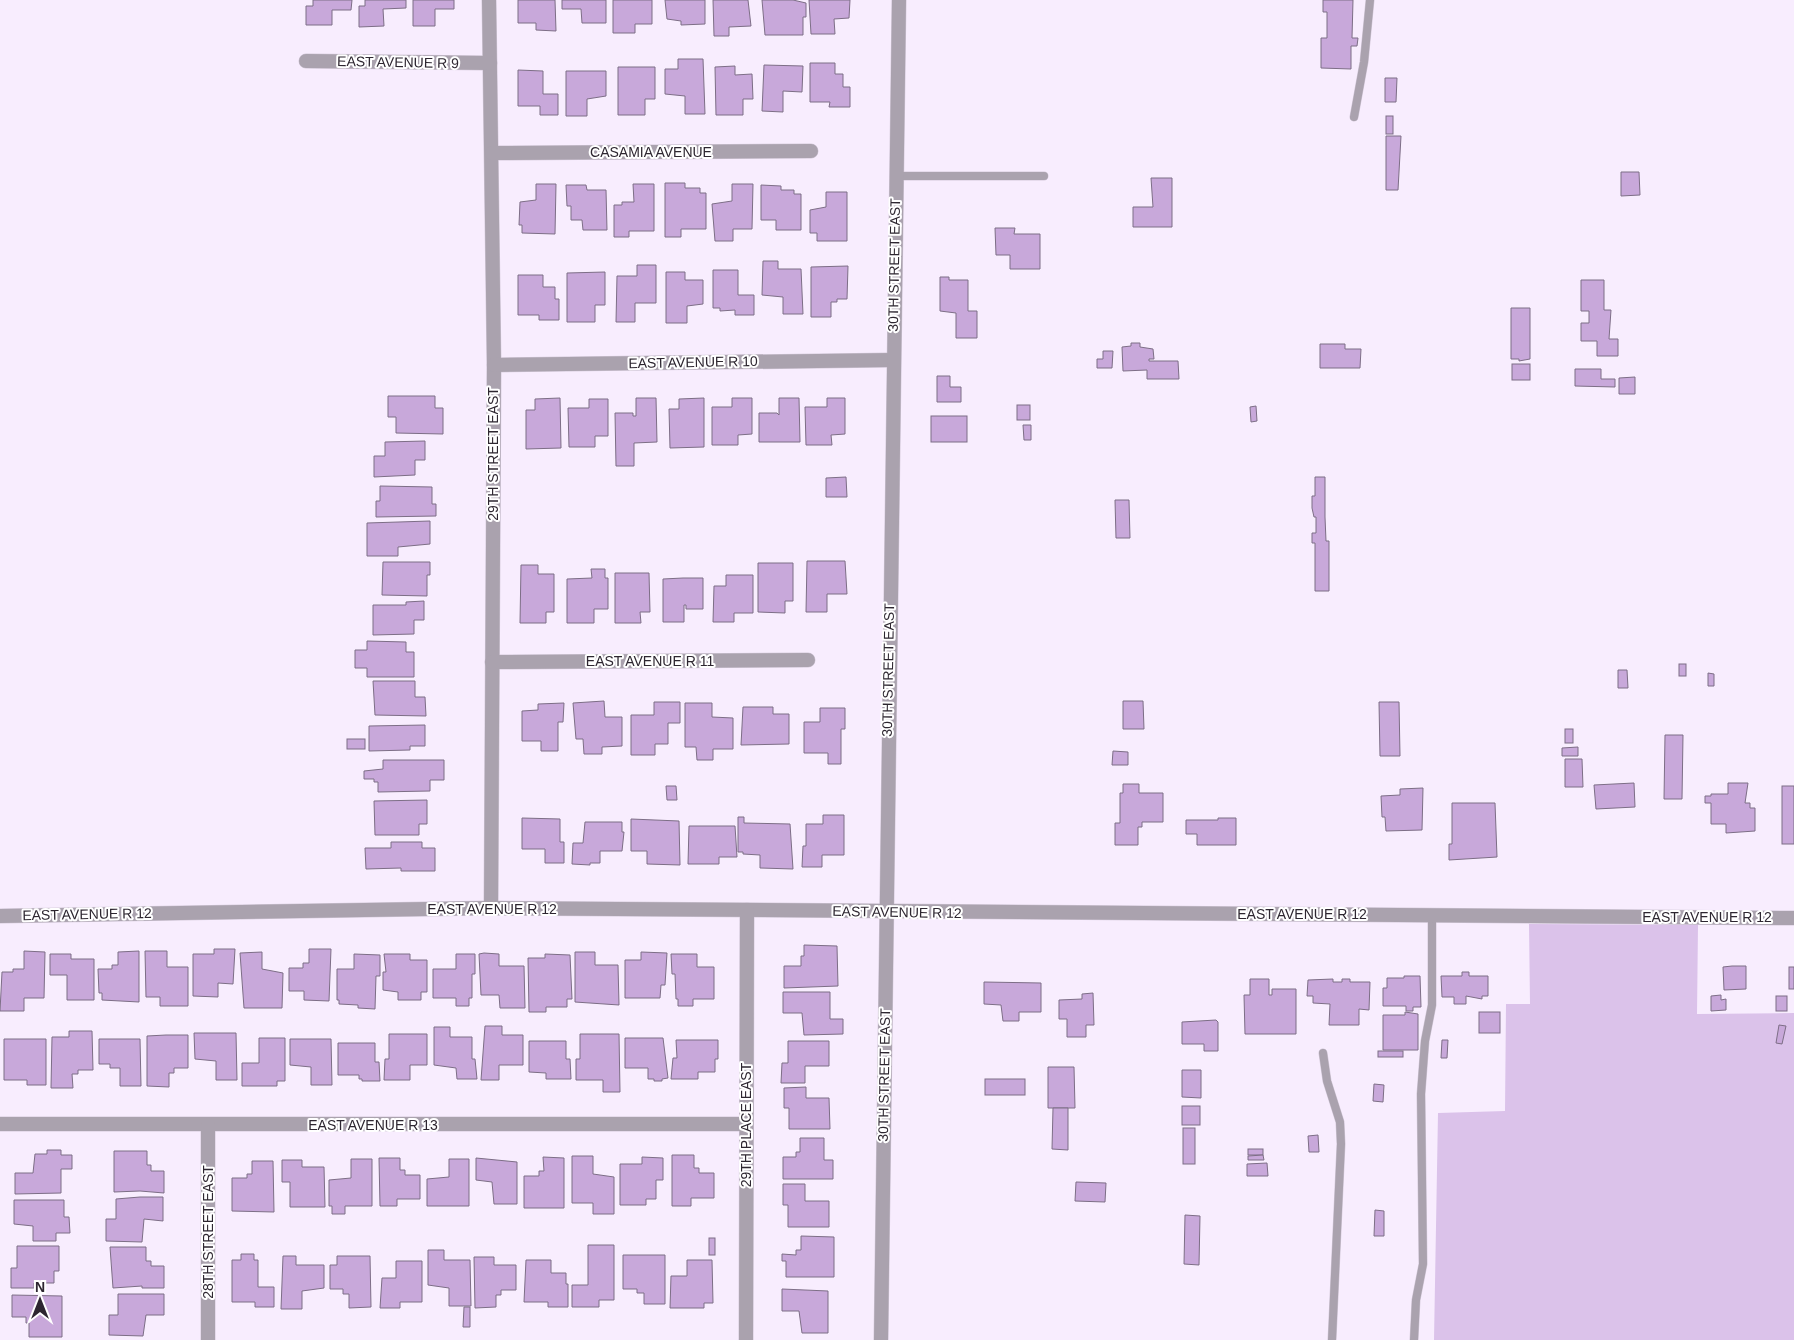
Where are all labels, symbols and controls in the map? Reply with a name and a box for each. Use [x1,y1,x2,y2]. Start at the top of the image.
street label: EAST AVENUE R 9 [337,53,459,71]
street label: CASAMIA AVENUE [590,144,712,160]
street label: 30TH STREET EAST [885,198,903,332]
street label: EAST AVENUE R 10 [628,353,758,371]
street label: 29TH STREET EAST [485,387,501,521]
street label: 30TH STREET EAST [879,603,897,737]
street label: EAST AVENUE R 11 [586,653,714,669]
street label: EAST AVENUE R 12 [427,901,557,917]
street label: EAST AVENUE R 12 [832,903,962,921]
street label: EAST AVENUE R 12 [22,905,152,923]
street label: EAST AVENUE R 12 [1237,906,1367,922]
street label: EAST AVENUE R 12 [1642,909,1772,925]
street label: 30TH STREET EAST [875,1008,893,1142]
street label: 29TH PLACE EAST [738,1062,754,1187]
street label: EAST AVENUE R 13 [308,1117,438,1133]
street label: 28TH STREET EAST [200,1165,216,1299]
north arrow [15,1275,65,1325]
text: N [35,1279,45,1295]

